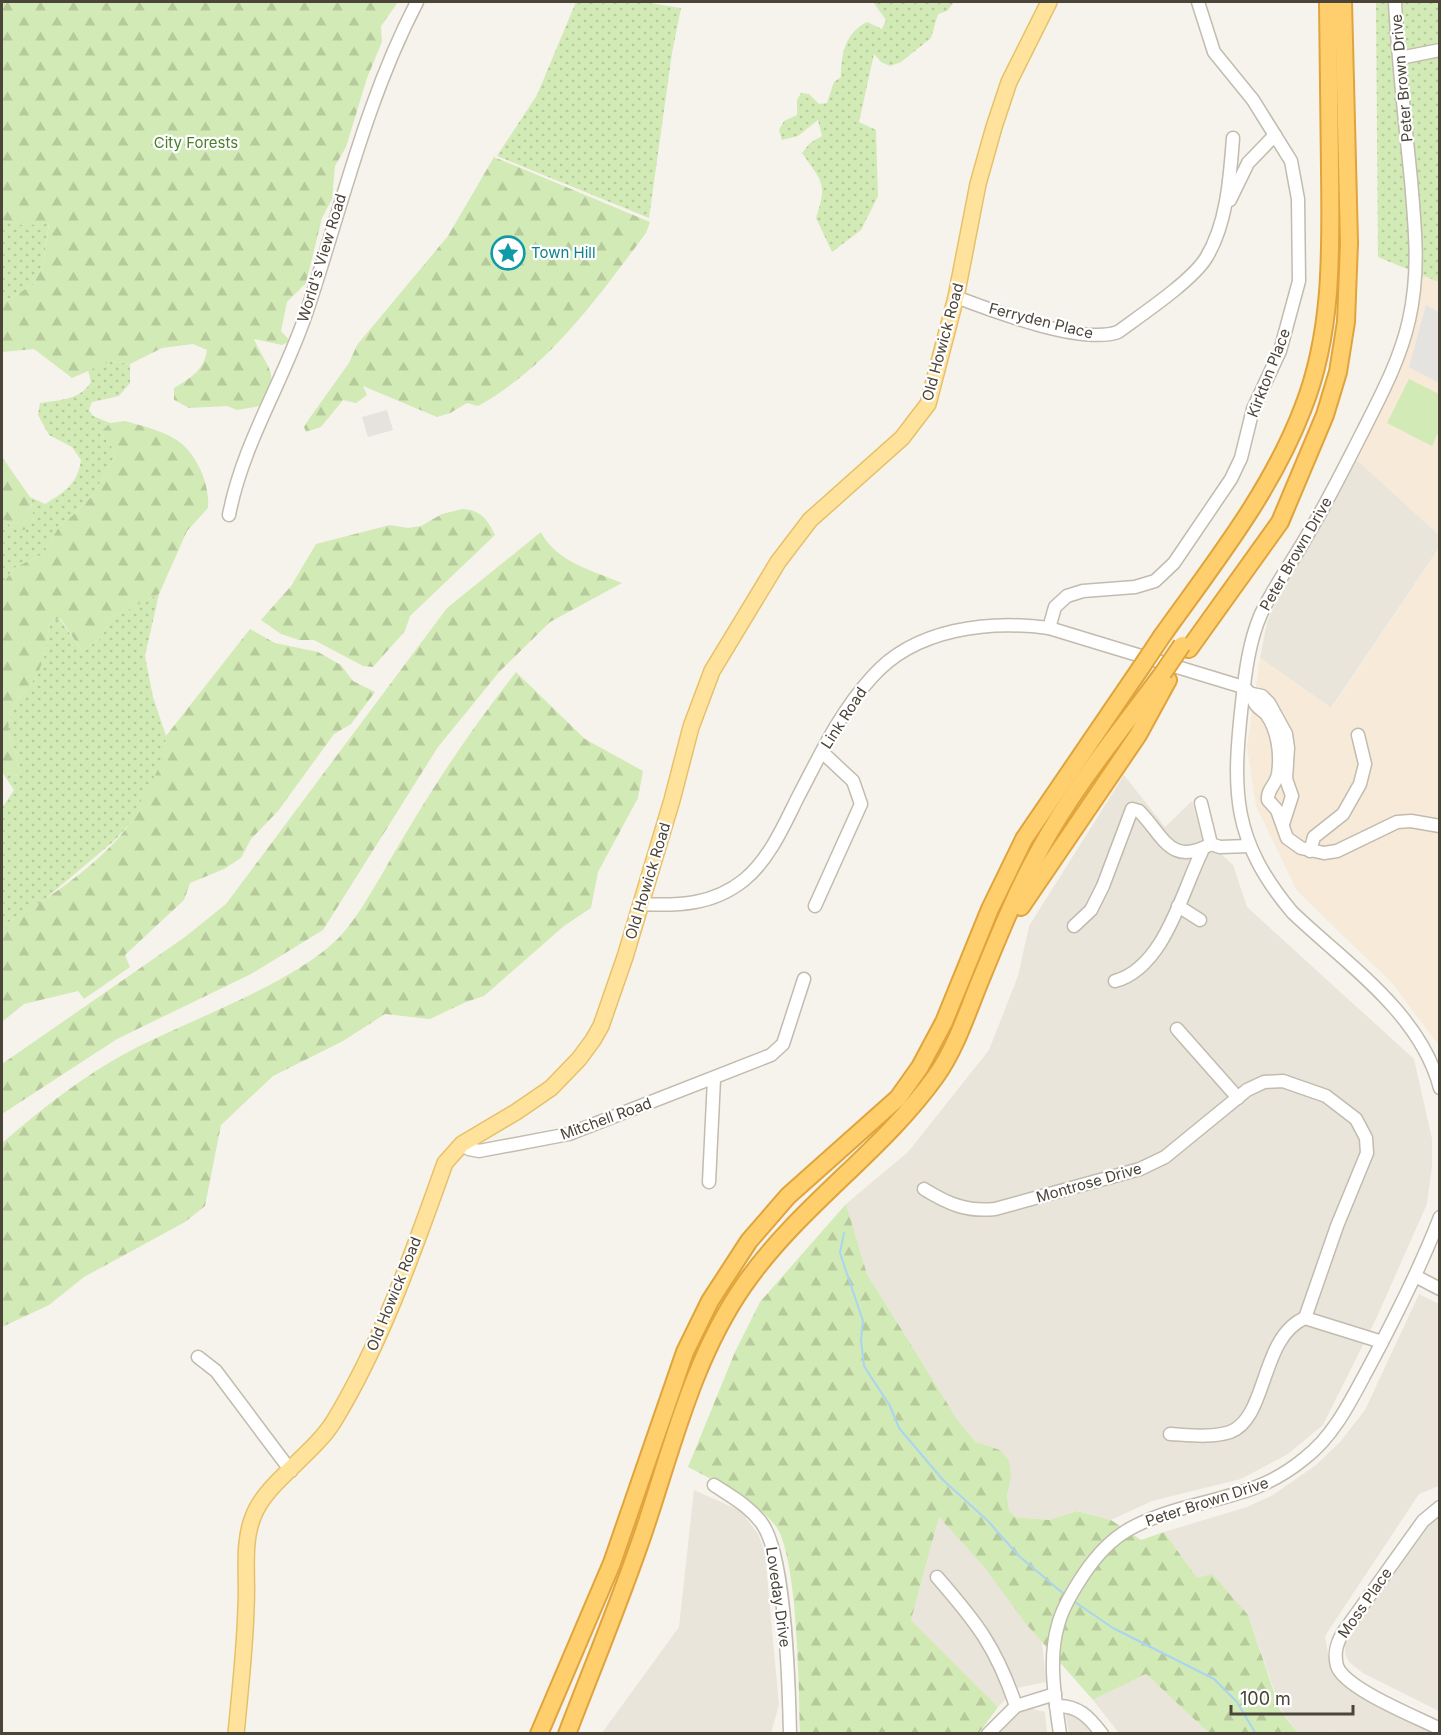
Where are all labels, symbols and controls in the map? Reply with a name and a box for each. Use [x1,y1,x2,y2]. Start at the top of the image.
street label: Peter Brown Drive [1386,13,1417,143]
park label: City Forests [154,133,238,152]
street label: World's View Road [293,191,350,324]
place icon: Town Hill [490,235,526,271]
place label: Town Hill [531,243,596,262]
street label: Old Howick Road [918,281,967,403]
street label: Ferryden Place [987,298,1095,343]
street label: Kirkton Place [1243,326,1294,420]
street label: Peter Brown Drive [1255,494,1336,614]
street label: Link Road [817,683,871,752]
street label: Old Howick Road [621,820,674,942]
street label: Mitchell Road [558,1093,654,1144]
street label: Montrose Drive [1034,1158,1144,1207]
street label: Old Howick Road [362,1234,425,1354]
street label: Peter Brown Drive [1143,1473,1271,1530]
street label: Loveday Drive [762,1545,795,1648]
street label: Moss Place [1333,1564,1396,1642]
scale bar [1231,1678,1352,1716]
text: 100 m [1240,1688,1291,1709]

